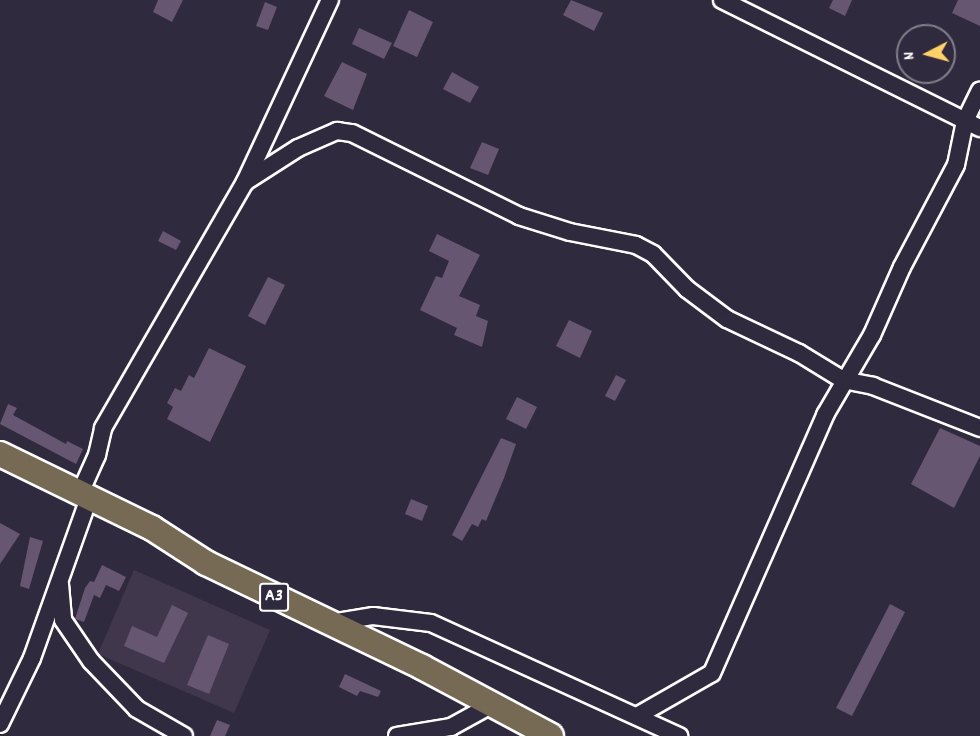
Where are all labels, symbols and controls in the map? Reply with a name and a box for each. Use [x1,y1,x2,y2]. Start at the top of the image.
north arrow [896,24,956,84]
text: N [898,51,921,61]
road number: A3 [259,582,289,612]

